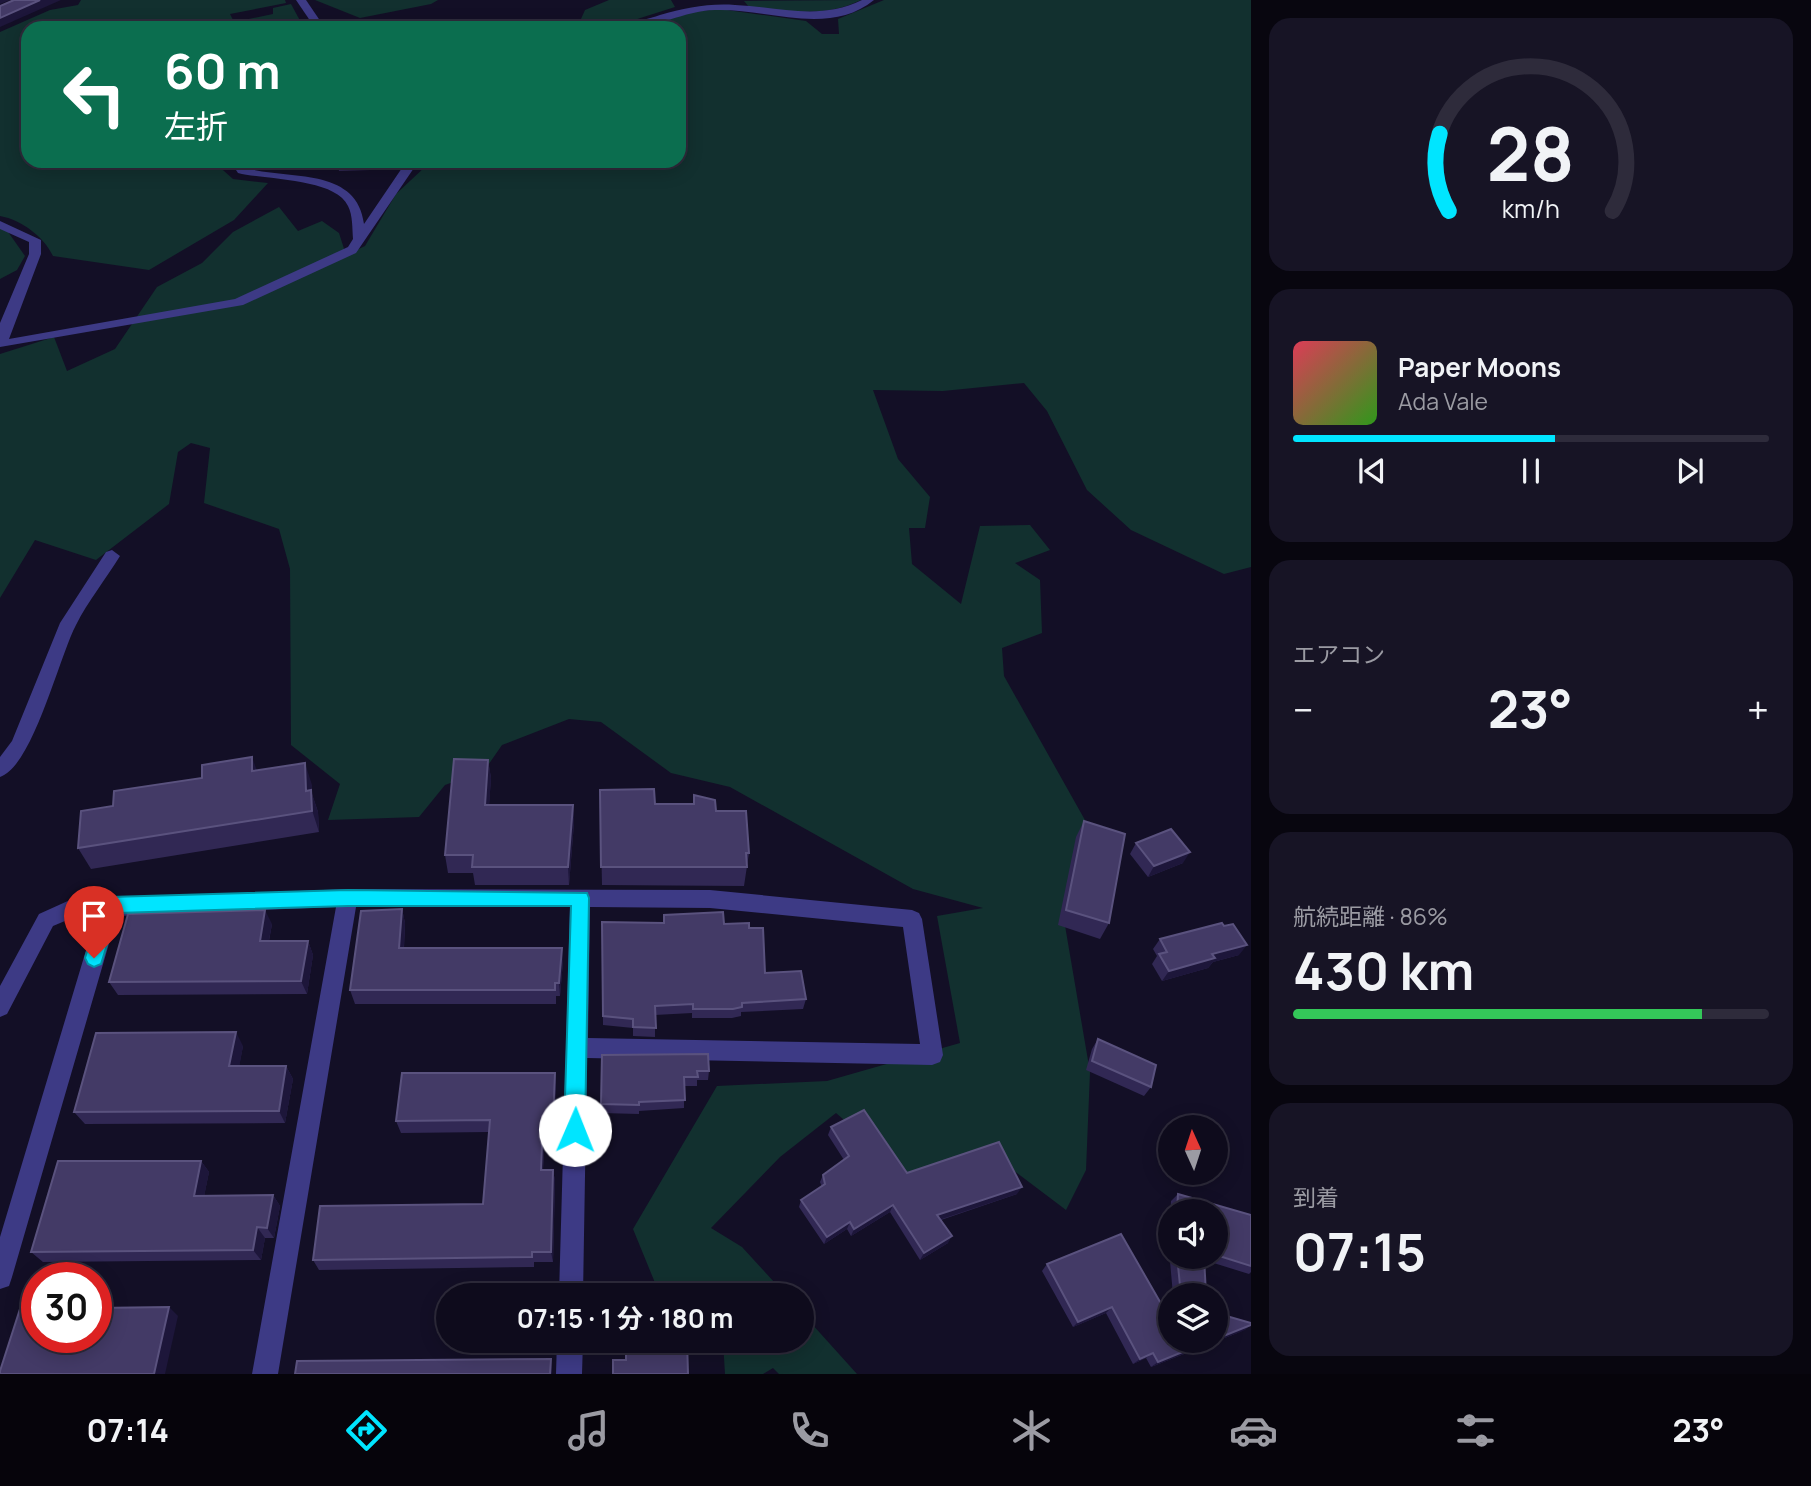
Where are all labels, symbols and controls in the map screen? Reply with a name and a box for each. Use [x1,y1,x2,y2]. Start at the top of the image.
text: 60 m [164,37,281,104]
icon: left [49,49,140,140]
text: 28 [1487,103,1575,203]
text: 左折 [164,104,228,148]
text: km/h [1502,190,1560,225]
text: Paper Moons [1398,349,1561,385]
text: Ada Vale [1398,385,1488,417]
icon: previous [1353,452,1391,490]
icon: pause [1512,452,1550,490]
icon: next [1671,452,1709,490]
text: エアコン [1293,638,1385,670]
text: 23° [1488,673,1573,744]
text: − [1293,683,1314,735]
text: + [1747,683,1769,735]
pin [64,886,124,958]
icon: arrive [75,897,113,935]
text: 航続距離 · 86% [1293,900,1448,932]
text: 430 km [1293,935,1474,1006]
position arrow [538,1093,612,1167]
north arrow [1158,1115,1228,1185]
map controls [1158,1115,1228,1353]
text: 到着 [1293,1181,1339,1213]
button: sound [1158,1199,1228,1269]
text: 07:15 [1293,1216,1426,1287]
speed limit sign: 30 [21,1262,112,1353]
button: layers [1158,1283,1228,1353]
text: 07:15 · 1 分 · 180 m [517,1300,733,1336]
icon: directions [342,1406,391,1455]
icon: music [564,1406,613,1455]
icon: phone [785,1406,834,1455]
icon: climate [1007,1406,1056,1455]
icon: car [1229,1406,1278,1455]
icon: filters [1451,1406,1500,1455]
text: 07:14 [86,1408,169,1452]
text: 23° [1672,1408,1725,1452]

